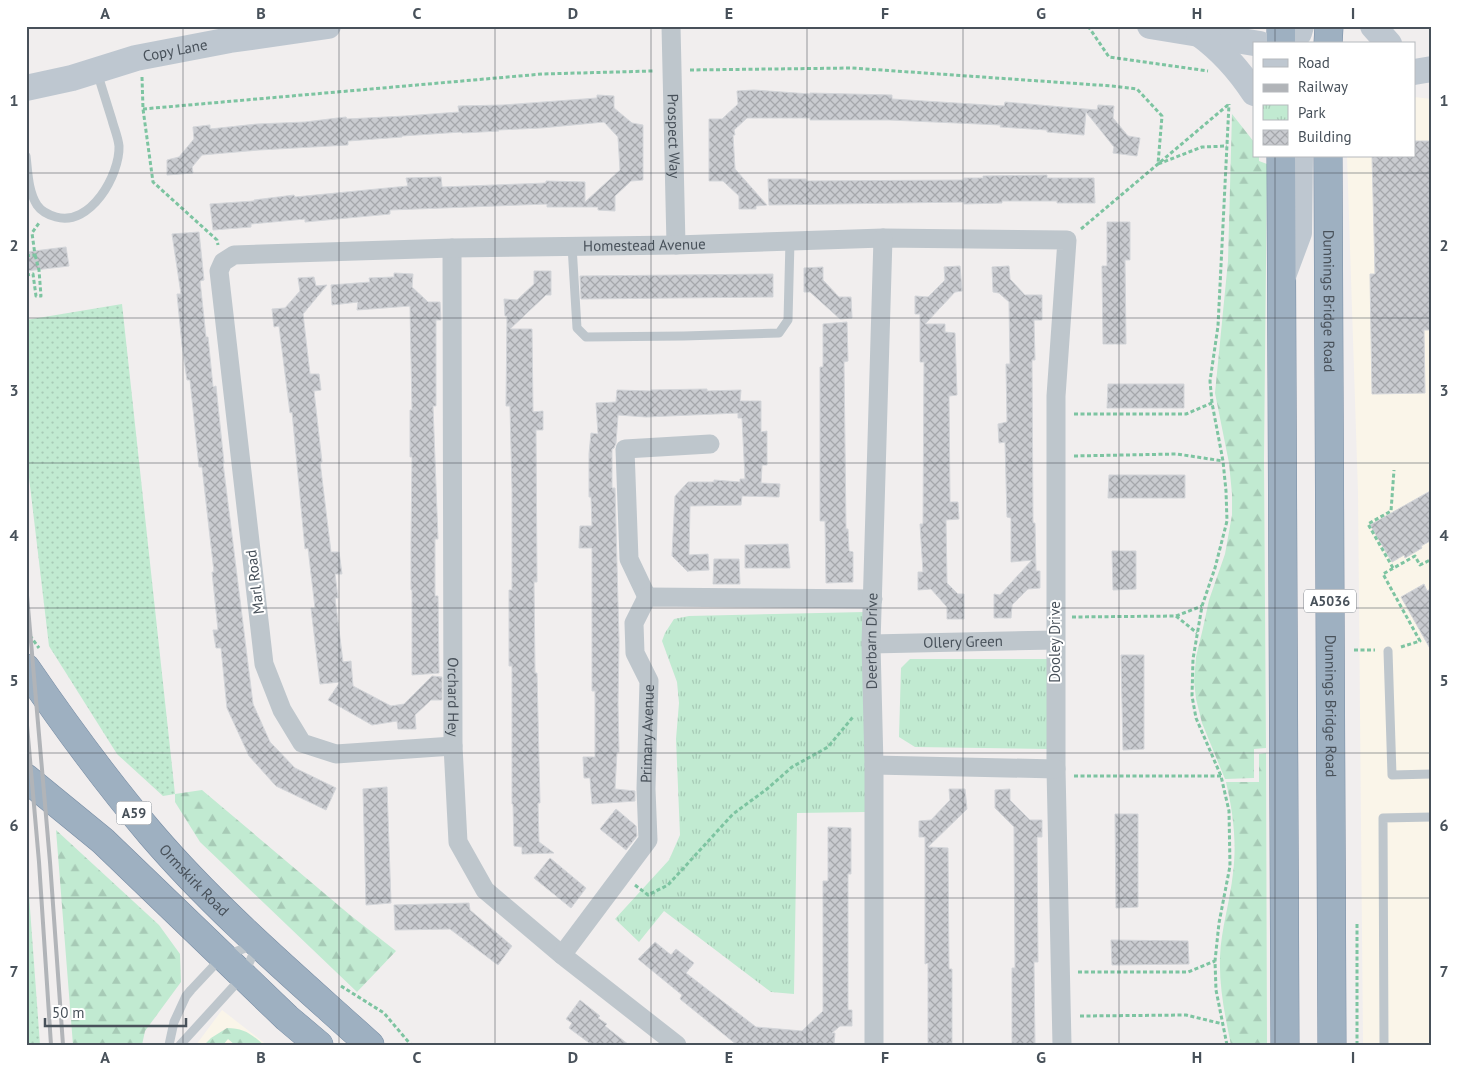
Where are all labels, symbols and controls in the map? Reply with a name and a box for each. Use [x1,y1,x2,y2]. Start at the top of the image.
text: A [100,3,110,23]
text: B [256,3,266,23]
text: C [413,3,422,23]
text: D [568,3,578,23]
text: E [725,3,733,23]
text: F [881,3,889,23]
text: G [1036,3,1046,23]
text: H [1192,3,1202,23]
text: I [1351,3,1355,23]
street label: Copy Lane [141,35,209,65]
legend [1253,42,1416,158]
text: Road [1298,53,1330,72]
text: Railway [1298,77,1348,96]
text: 1 [9,90,19,110]
text: 1 [1439,90,1449,110]
street label: Prospect Way [664,93,684,179]
text: Park [1298,103,1326,122]
text: Building [1298,127,1352,146]
street label: Dunnings Bridge Road [1319,230,1339,372]
street label: Homestead Avenue [583,234,706,255]
text: 2 [9,235,19,255]
text: 2 [1439,235,1449,255]
text: 3 [9,380,19,400]
text: 3 [1439,380,1449,400]
text: 4 [9,525,19,545]
text: 4 [1439,525,1449,545]
street label: Marl Road [241,549,268,615]
road number: A5036 [1304,590,1356,612]
street label: Deerbarn Drive [861,592,882,690]
street label: Dooley Drive [1045,601,1064,683]
street label: Ollery Green [923,631,1003,652]
street label: Dunnings Bridge Road [1321,635,1341,777]
street label: Orchard Hey [444,657,463,737]
text: 5 [9,670,19,690]
text: 5 [1439,670,1449,690]
street label: Primary Avenue [636,684,658,783]
road number: A59 [116,801,152,824]
text: 6 [9,815,19,835]
text: 6 [1439,815,1449,835]
street label: Ormskirk Road [155,840,233,920]
text: 7 [9,961,19,981]
text: 7 [1439,961,1449,981]
scale bar [45,996,186,1028]
text: 50 m [52,1003,85,1022]
text: A [100,1047,110,1067]
text: B [256,1047,266,1067]
text: C [413,1047,422,1067]
text: D [568,1047,578,1067]
text: E [725,1047,733,1067]
text: F [881,1047,889,1067]
text: G [1036,1047,1046,1067]
text: H [1192,1047,1202,1067]
text: I [1351,1047,1355,1067]

